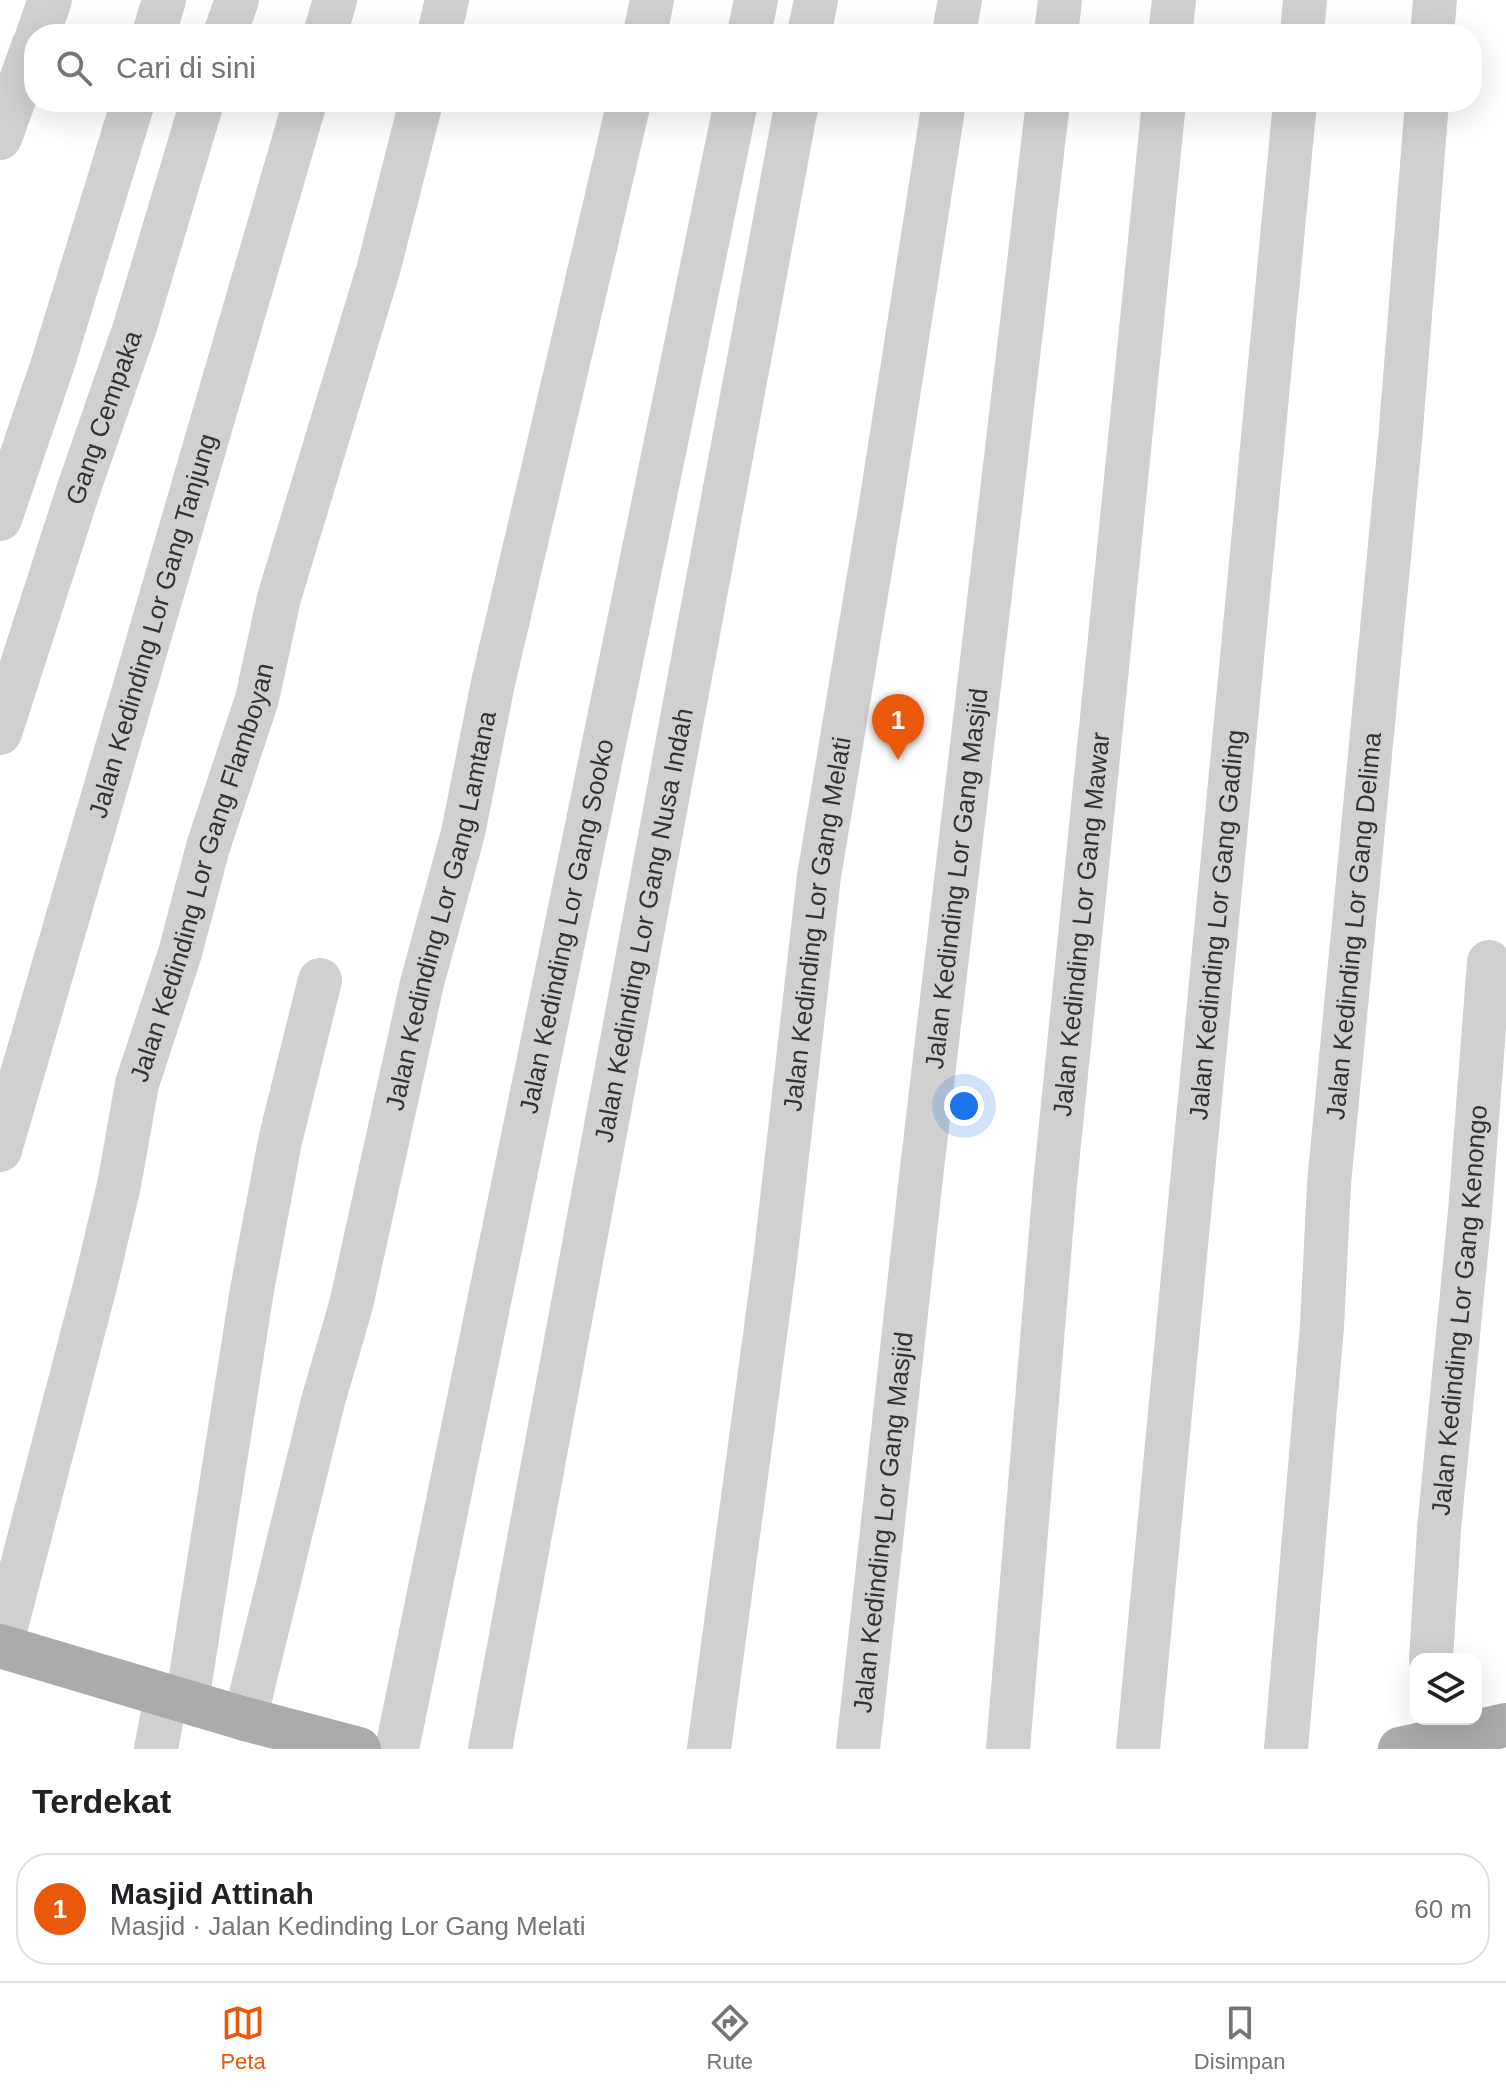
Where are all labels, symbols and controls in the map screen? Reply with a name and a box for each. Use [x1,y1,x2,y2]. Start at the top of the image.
search box [24,24,1482,112]
icon: search [52,46,96,90]
text: Cari di sini [116,51,256,84]
street label: Gang Cempaka [60,326,148,508]
street label: Jalan Kedinding Lor Gang Tanjung [82,430,223,821]
street label: Jalan Kedinding Lor Gang Flamboyan [124,660,279,1086]
street label: Jalan Kedinding Lor Gang Masjid [919,686,994,1071]
pin: 1 [872,694,924,760]
street label: Jalan Kedinding Lor Gang Nusa Indah [588,706,699,1145]
street label: Jalan Kedinding Lor Gang Lamtana [379,708,502,1113]
street label: Jalan Kedinding Lor Gang Gading [1183,728,1250,1121]
street label: Jalan Kedinding Lor Gang Mawar [1047,730,1115,1118]
street label: Jalan Kedinding Lor Gang Delima [1320,730,1387,1121]
street label: Jalan Kedinding Lor Gang Melati [777,735,857,1113]
street label: Jalan Kedinding Lor Gang Sooko [513,736,620,1116]
your location [944,1086,984,1126]
street label: Jalan Kedinding Lor Gang Kenongo [1425,1104,1493,1517]
street label: Jalan Kedinding Lor Gang Masjid [847,1330,919,1714]
map controls [1410,1653,1482,1725]
button: layers [1410,1653,1482,1725]
text: Terdekat [32,1782,171,1820]
text: Masjid Attinah [110,1877,314,1910]
text: 1 [53,1894,67,1924]
text: 60 m [1414,1894,1472,1924]
text: Masjid · Jalan Kedinding Lor Gang Melati [110,1911,585,1941]
tab: Peta [220,2001,266,2075]
tab: Rute [707,2001,753,2075]
tab: Disimpan [1194,2001,1286,2075]

